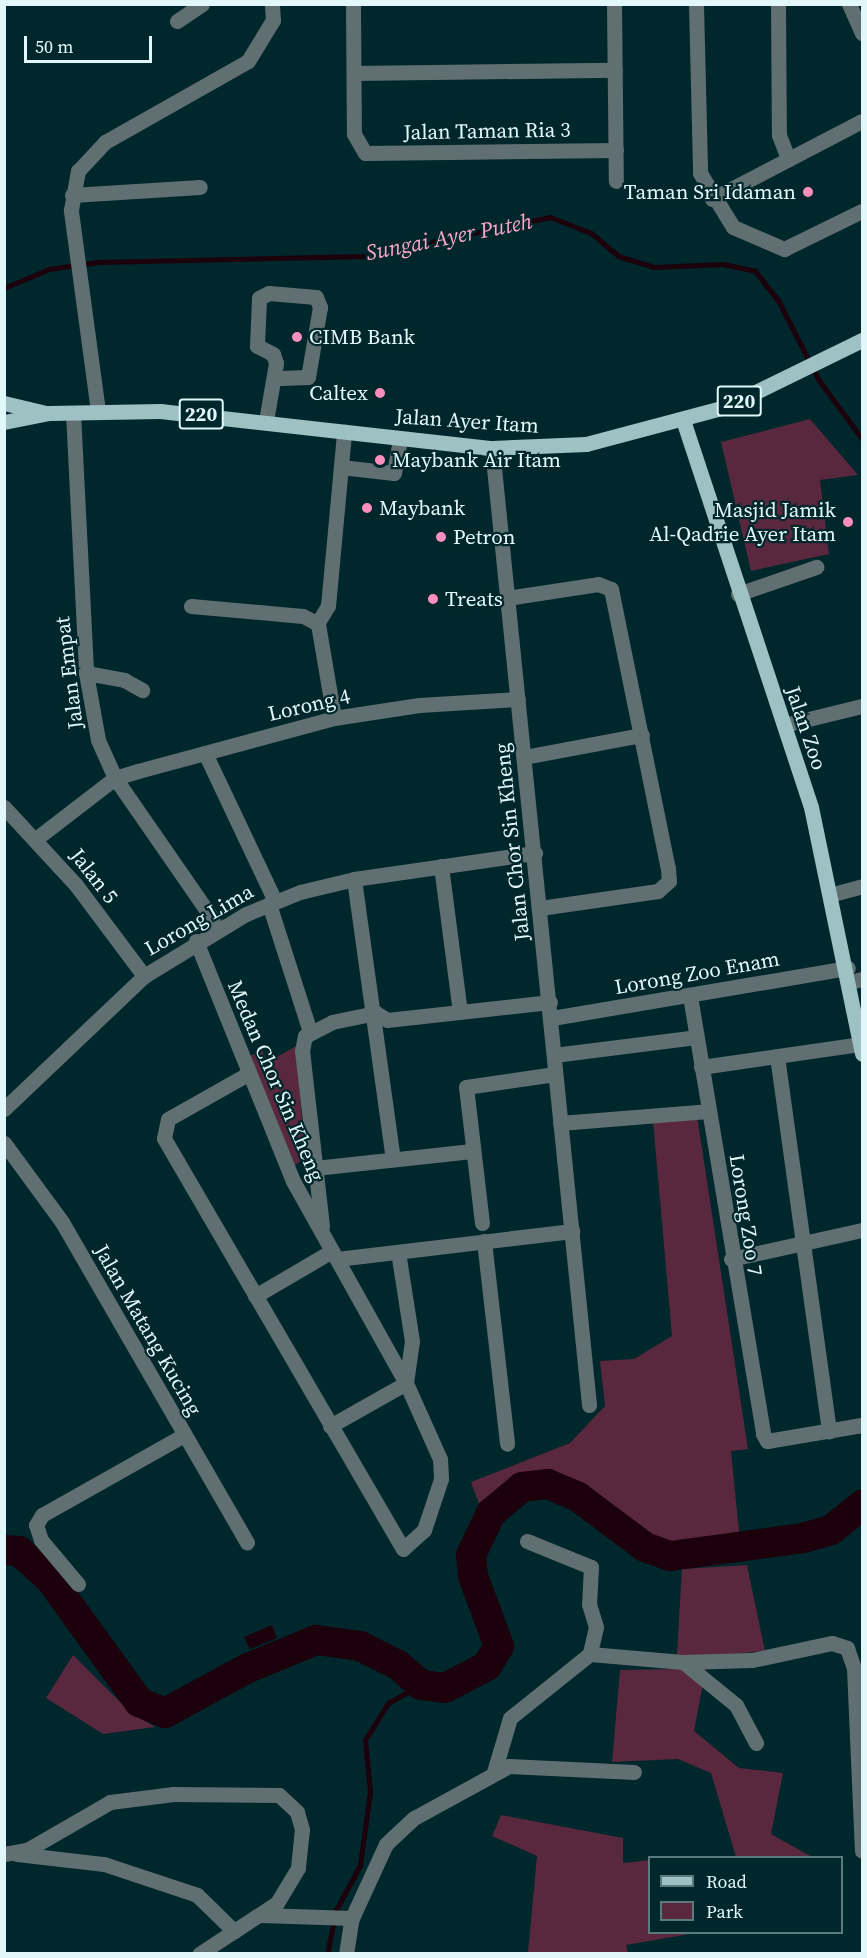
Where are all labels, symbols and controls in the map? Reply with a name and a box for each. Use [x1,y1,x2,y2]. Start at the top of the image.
scale bar [27,24,154,62]
text: 50 m [35,34,73,59]
street label: Jalan Taman Ria 3 [403,117,571,145]
place label: Taman Sri Idaman [624,179,796,205]
marker: Taman Sri Idaman [801,185,815,199]
water label: Sungai Ayer Puteh [364,208,534,266]
place label: CIMB Bank [309,324,415,350]
marker: CIMB Bank [290,330,304,344]
place label: Caltex [309,380,368,406]
road number: 220 [716,384,762,418]
marker: Caltex [373,386,387,400]
road number: 220 [178,397,224,431]
street label: Jalan Ayer Itam [394,403,540,439]
place label: Maybank Air Itam [392,447,561,473]
marker: Maybank Air Itam [373,453,387,467]
place label: Maybank [379,495,465,521]
place label: Masjid Jamik Al-Qadrie Ayer Itam [649,497,836,547]
marker: Maybank [360,501,374,515]
marker: Masjid Jamik Al-Qadrie Ayer Itam [841,515,855,529]
place label: Petron [453,524,515,550]
marker: Petron [434,530,448,544]
place label: Treats [445,586,503,612]
marker: Treats [426,592,440,606]
street label: Jalan Empat [50,615,88,731]
street label: Lorong 4 [266,683,352,727]
street label: Jalan Zoo [780,683,832,773]
street label: Jalan Chor Sin Kheng [489,742,535,942]
street label: Jalan 5 [65,844,123,908]
street label: Lorong Lima [140,879,258,961]
street label: Lorong Zoo Enam [613,946,781,1000]
street label: Medan Chor Sin Kheng [222,977,330,1185]
street label: Lorong Zoo 7 [724,1152,768,1278]
street label: Jalan Matang Kucing [89,1240,207,1420]
legend [648,1856,843,1934]
text: Road [706,1869,747,1894]
text: Park [706,1899,743,1924]

